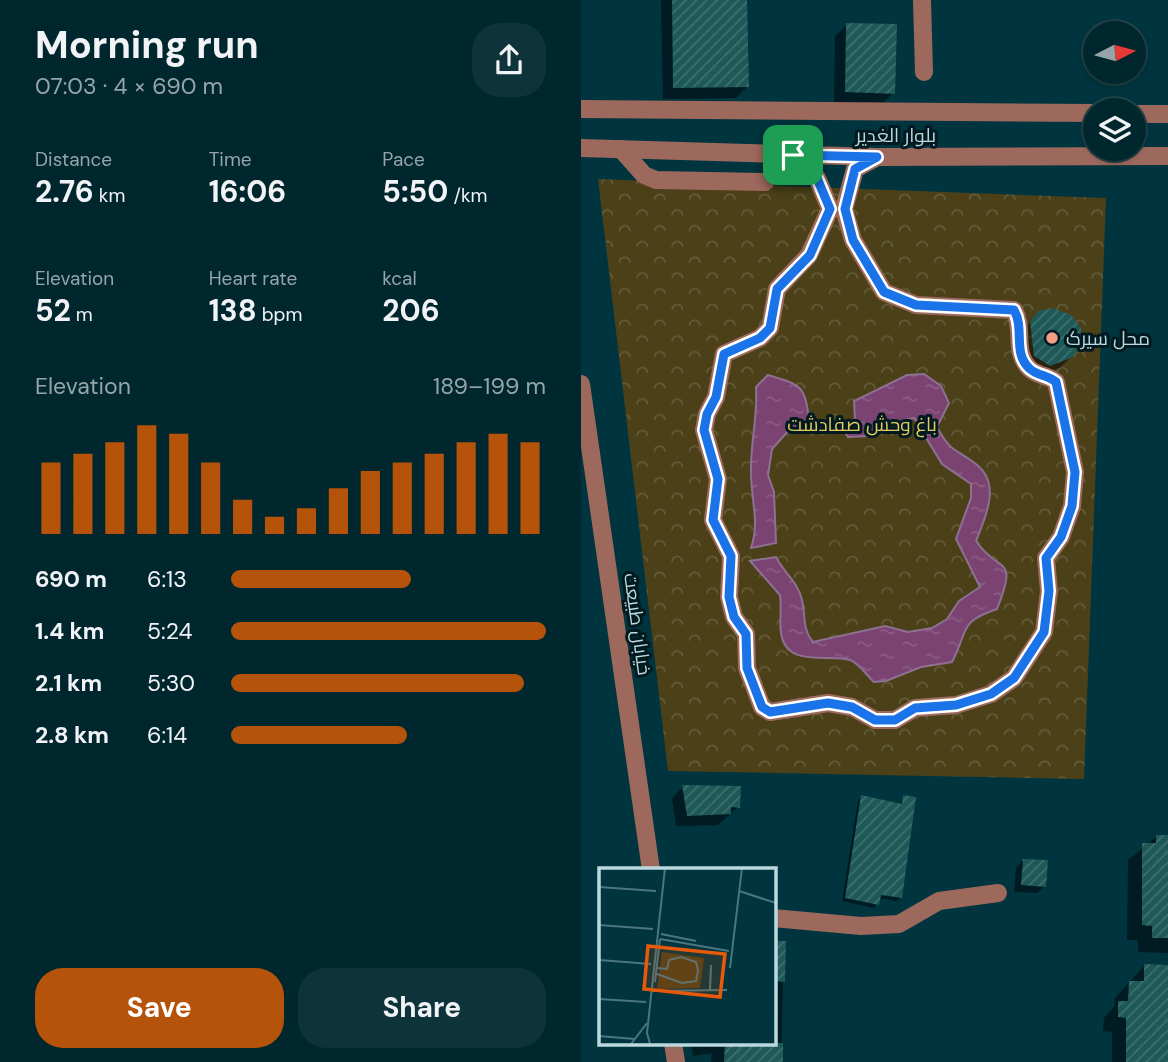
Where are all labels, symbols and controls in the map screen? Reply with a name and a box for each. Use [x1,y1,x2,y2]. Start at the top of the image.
text: Morning run [35,20,259,70]
north arrow [1083,21,1146,84]
map controls [1083,21,1146,161]
button: share [472,23,546,97]
text: 07:03 · 4 × 690 m [35,71,223,101]
button: layers [1083,98,1146,161]
street label: بلوار الغدیر [855,123,936,148]
pin [763,125,823,185]
icon: arrive [774,136,812,174]
text: Distance [35,147,112,172]
text: Time [209,147,252,172]
text: Pace [382,147,425,172]
text: 2.76 [35,172,94,211]
text: 16:06 [209,172,286,211]
text: 5:50 [382,172,448,211]
text: km [94,183,125,208]
text: /km [448,183,487,208]
text: Elevation [35,266,114,291]
text: Heart rate [209,266,297,291]
text: kcal [382,266,417,291]
text: 52 [35,291,71,330]
text: 138 [209,291,257,330]
text: 206 [382,291,440,330]
text: m [71,302,93,327]
text: bpm [257,302,302,327]
place label: محل سیرک [1066,326,1150,351]
marker: محل سیرک [1044,330,1060,346]
text: Elevation [35,371,131,401]
text: 189–199 m [433,371,546,401]
park label: باغ وحش صفادشت [787,412,937,438]
text: 690 m [35,564,107,594]
text: 6:13 [147,564,187,594]
street label: خیابان طبیعت [618,571,657,677]
text: 1.4 km [35,616,104,646]
text: 5:24 [147,616,193,646]
text: 2.1 km [35,668,102,698]
text: 5:30 [147,668,195,698]
text: 2.8 km [35,720,109,750]
text: 6:14 [147,720,187,750]
inset map [599,868,775,1044]
button: Save [35,968,284,1048]
button: Share [298,968,546,1048]

